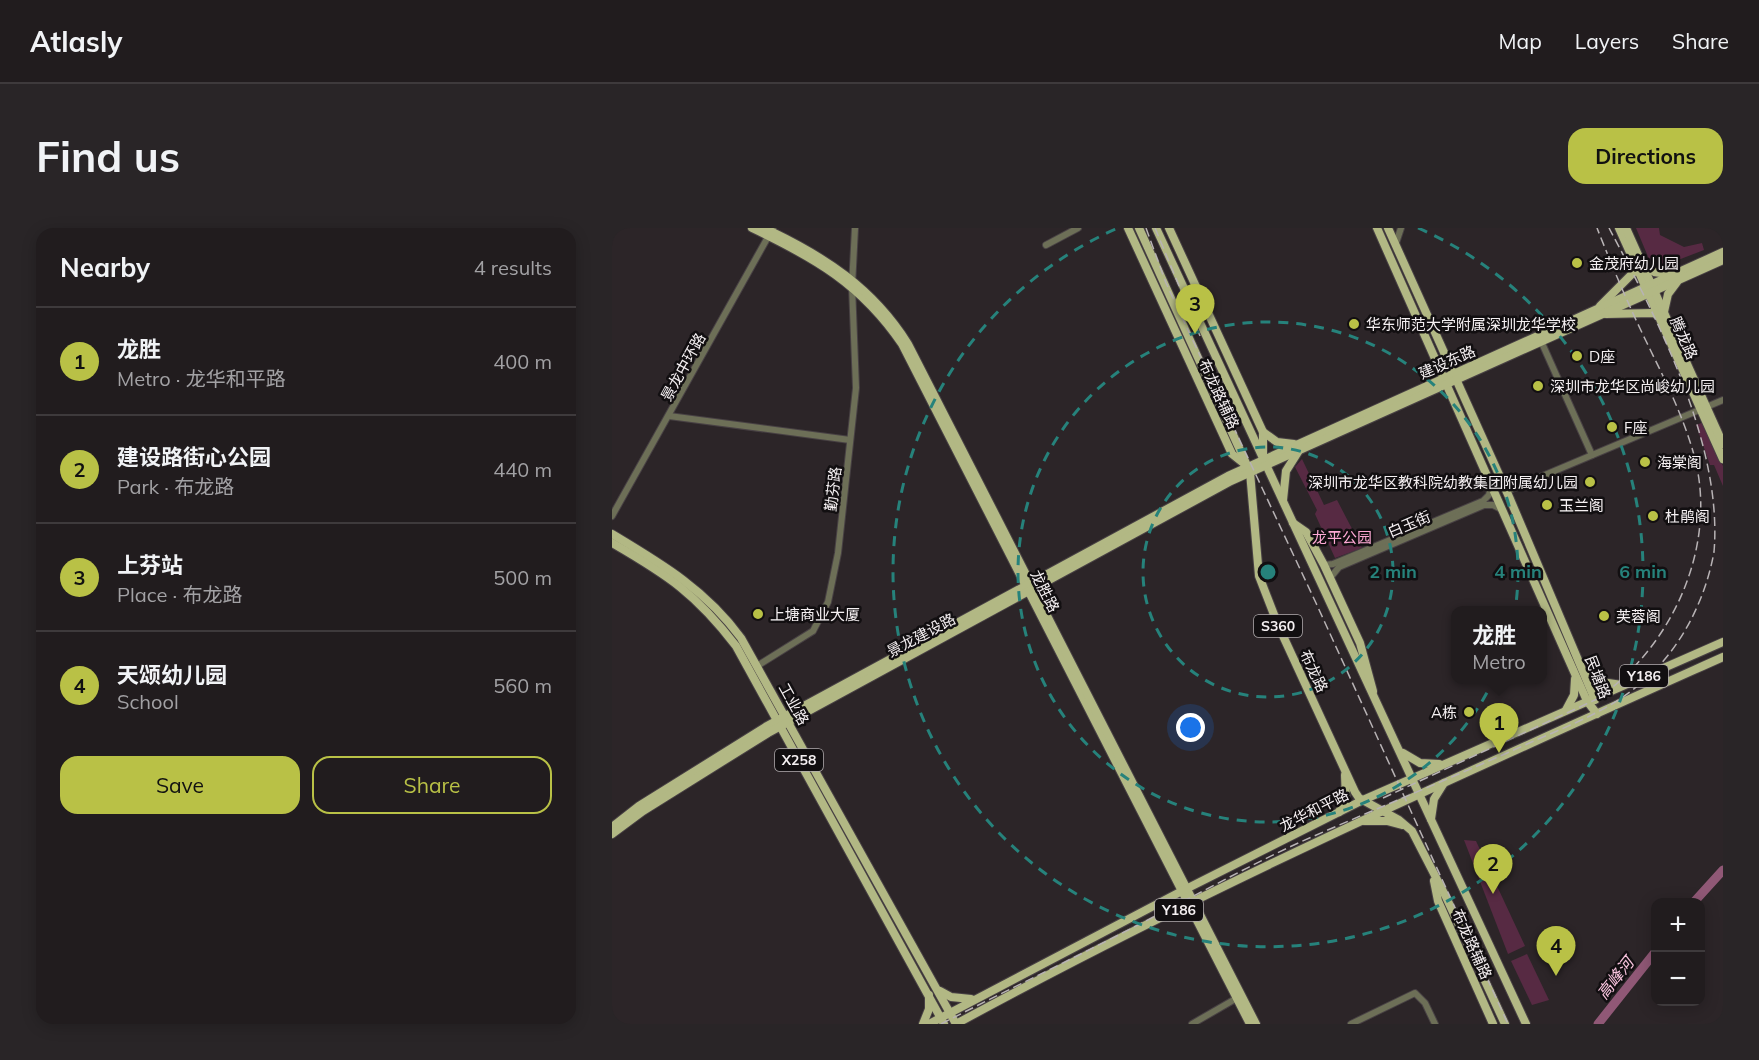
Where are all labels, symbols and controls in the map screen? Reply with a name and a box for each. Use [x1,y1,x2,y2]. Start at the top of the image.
text: Atlasly [30,24,122,59]
text: Map [1499,28,1542,54]
text: Layers [1575,28,1639,54]
text: Share [1672,28,1729,54]
button: Directions [1568,128,1723,184]
text: Find us [36,130,180,183]
text: Nearby [60,251,150,284]
place label: 金茂府幼儿园 [1589,254,1679,273]
text: 4 results [474,255,552,280]
marker: 金茂府幼儿园 [1570,256,1584,270]
pin: 3 [1176,285,1214,334]
street label: 腾龙路 [1666,314,1702,362]
place label: 华东师范大学附属深圳龙华学校 [1366,315,1576,334]
marker: 华东师范大学附属深圳龙华学校 [1347,317,1361,331]
street label: 景龙中环路 [657,330,709,404]
text: 龙胜 [117,335,161,363]
street label: 建设东路 [1416,341,1478,383]
place label: D座 [1589,347,1615,366]
text: 1 [74,349,86,374]
text: 400 m [493,349,552,374]
marker: D座 [1570,349,1584,363]
street label: 布龙路辅路 [1195,356,1243,432]
text: Metro · 龙华和平路 [117,366,286,391]
place label: 深圳市龙华区尚峻幼儿园 [1550,377,1715,396]
marker: 深圳市龙华区尚峻幼儿园 [1531,379,1545,393]
place label: F座 [1624,418,1647,437]
marker: F座 [1605,420,1619,434]
text: 建设路街心公园 [117,443,271,471]
place label: 海棠阁 [1657,453,1702,472]
marker: 海棠阁 [1638,455,1652,469]
text: 2 [74,457,86,482]
text: 440 m [493,457,552,482]
street label: 勤芬路 [821,466,845,512]
place label: 深圳市龙华区教科院幼教集团附属幼儿园 [1308,473,1578,492]
text: Park · 布龙路 [117,474,234,499]
marker: 深圳市龙华区教科院幼教集团附属幼儿园 [1583,475,1597,489]
place label: 玉兰阁 [1559,496,1604,515]
marker: 玉兰阁 [1540,498,1554,512]
street label: 白玉街 [1385,506,1433,542]
place label: 杜鹃阁 [1665,507,1710,526]
marker: 杜鹃阁 [1646,509,1660,523]
park label: 龙平公园 [1312,528,1372,547]
text: 上芬站 [117,551,183,579]
text: 2 min [1369,560,1417,583]
text: 4 min [1494,560,1542,583]
text: 6 min [1619,560,1667,583]
centre of rings [1258,562,1278,582]
text: 3 [74,565,86,590]
text: 500 m [493,565,552,590]
street label: 龙胜路 [1026,567,1064,615]
text: Place · 布龙路 [117,582,242,607]
place label: 上塘商业大厦 [770,605,860,624]
popup [1451,606,1547,684]
marker: 上塘商业大厦 [751,607,765,621]
place label: 芙蓉阁 [1616,607,1661,626]
street label: 景龙建设路 [883,609,959,661]
marker: 芙蓉阁 [1597,609,1611,623]
road number: S360 [1254,615,1302,637]
text: 龙胜 [1472,621,1516,649]
street label: 布龙路 [1296,647,1332,695]
text: Metro [1472,649,1526,674]
street label: 民塘路 [1581,653,1615,701]
text: 天颂幼儿园 [117,661,227,689]
road number: Y186 [1620,665,1668,687]
text: 4 [74,673,86,698]
text: 560 m [493,673,552,698]
street label: 工业路 [775,680,813,728]
text: School [117,689,179,714]
place label: A栋 [1431,703,1457,722]
pin: 1 [1480,704,1518,753]
marker: A栋 [1462,705,1476,719]
your location [1176,713,1205,742]
road number: X258 [775,749,823,771]
button: Save [60,756,300,814]
button: Share [312,756,552,814]
street label: 龙华和平路 [1276,785,1352,835]
pin: 2 [1474,844,1512,894]
map controls [1651,898,1705,1006]
button: + [1651,898,1705,952]
road number: Y186 [1155,899,1203,921]
street label: 布龙路辅路 [1448,906,1496,982]
pin: 4 [1536,926,1576,976]
water label: 高峰河 [1592,951,1639,1003]
button: − [1651,952,1705,1006]

